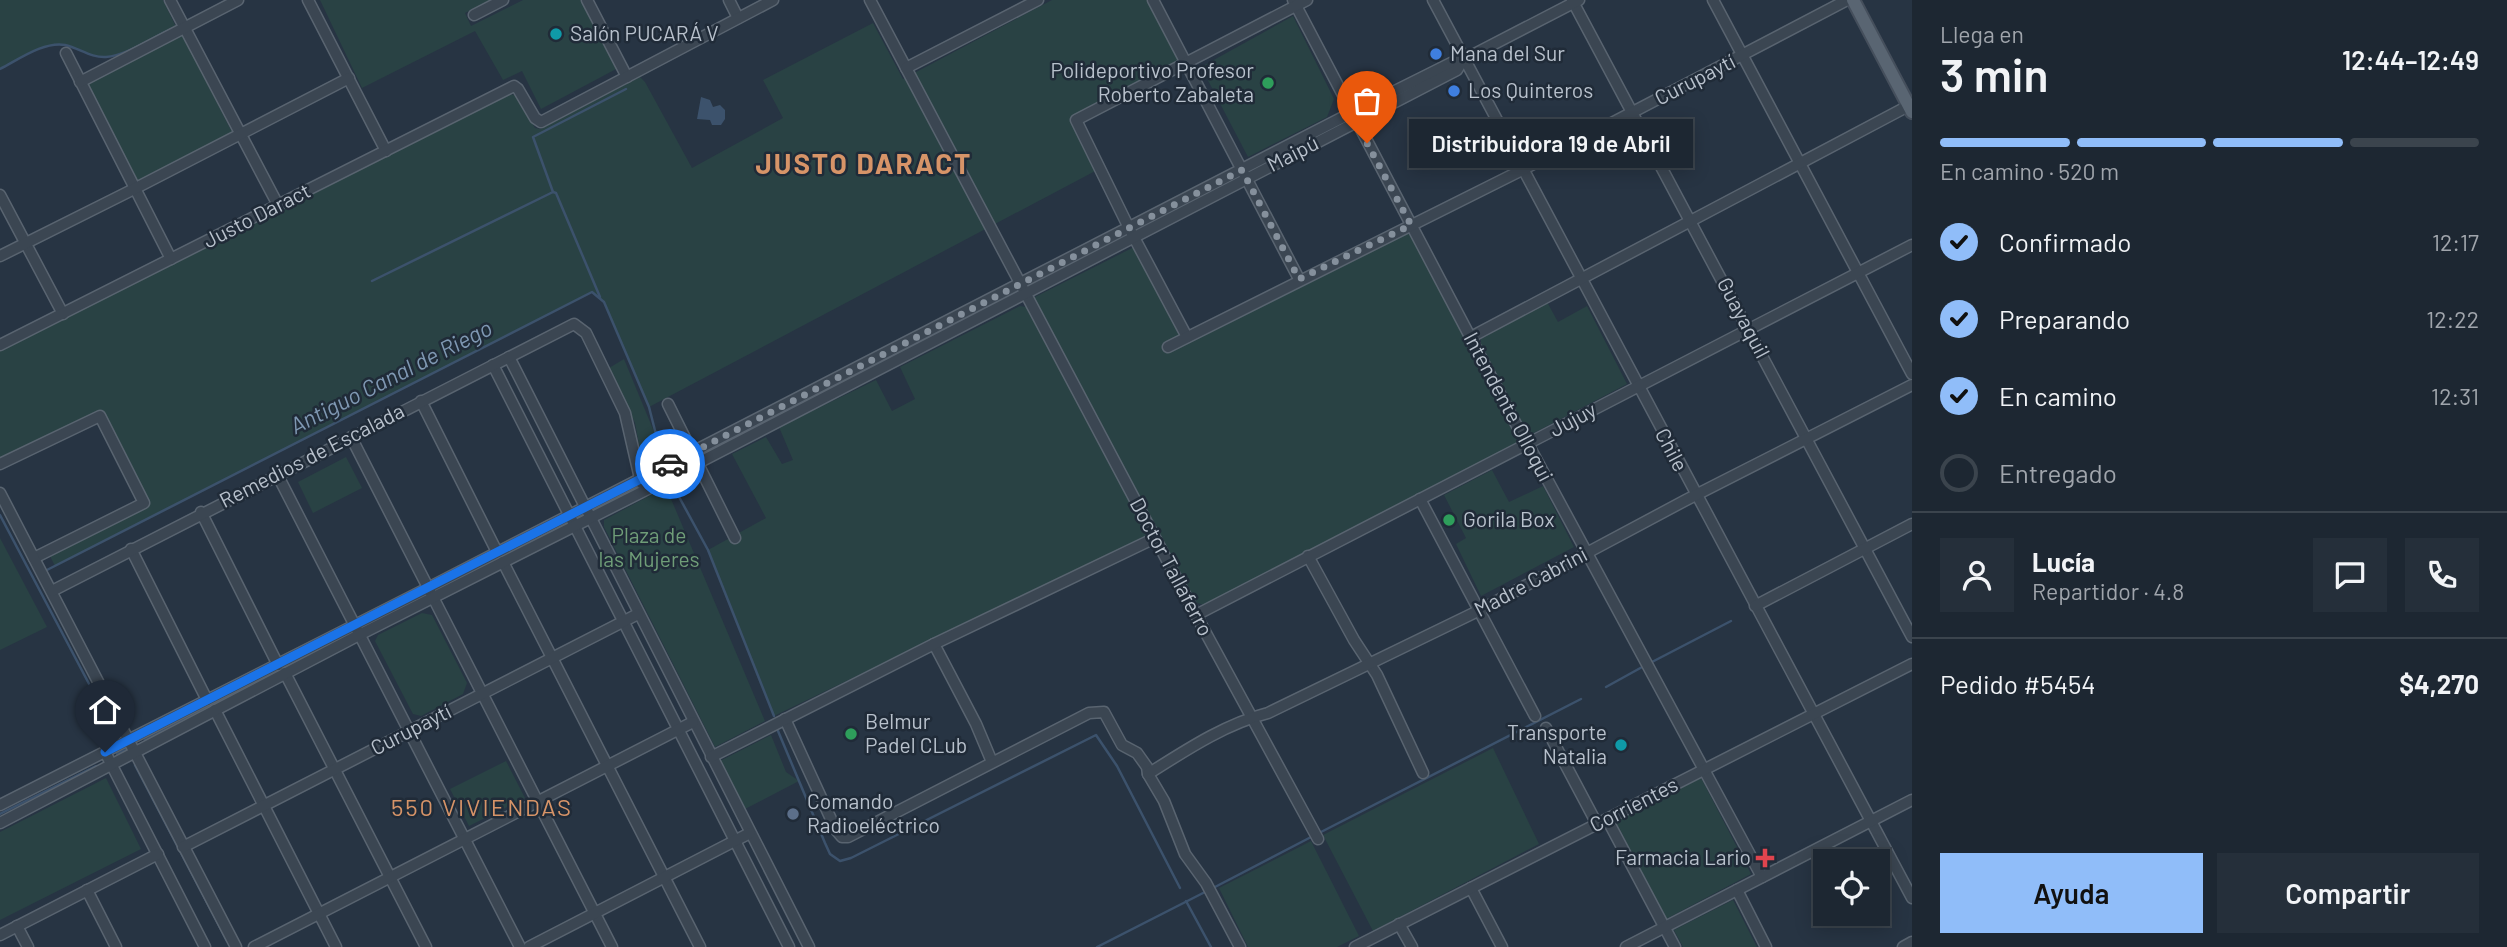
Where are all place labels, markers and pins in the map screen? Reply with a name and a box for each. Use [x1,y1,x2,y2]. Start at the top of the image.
place label: Salón PUCARÁ V [570,20,719,45]
marker: Salón PUCARÁ V [548,26,564,42]
place label: Mana del Sur [1450,40,1565,65]
marker: Mana del Sur [1428,46,1444,62]
place label: Polideportivo Profesor Roberto Zabaleta [1051,57,1254,106]
pin [1337,71,1397,143]
marker: Polideportivo Profesor Roberto Zabaleta [1260,75,1276,91]
place label: Los Quinteros [1468,77,1593,102]
marker: Los Quinteros [1446,83,1462,99]
callout: Distribuidora 19 de Abril [1409,118,1692,168]
place label: Gorila Box [1463,506,1554,531]
marker: Gorila Box [1441,512,1457,528]
pin [75,680,135,752]
place label: Belmur Padel CLub [865,708,967,757]
place label: Transporte Natalia [1507,719,1607,768]
marker: Belmur Padel CLub [843,726,859,742]
marker: Transporte Natalia [1613,737,1629,753]
place label: Comando Radioeléctrico [807,788,940,837]
marker: Comando Radioeléctrico [785,806,801,822]
place label: Farmacia Lario [1615,844,1751,869]
marker: Farmacia Lario [1757,850,1773,866]

